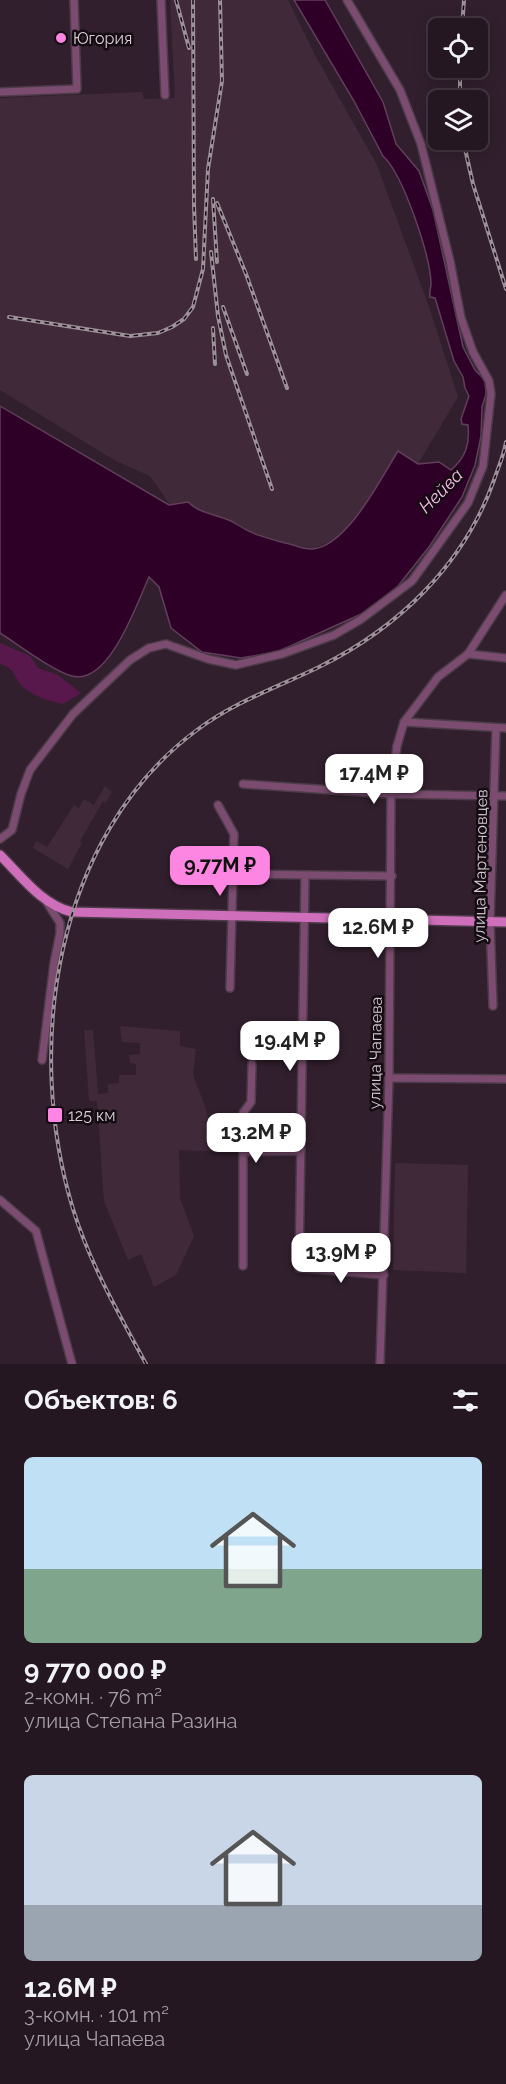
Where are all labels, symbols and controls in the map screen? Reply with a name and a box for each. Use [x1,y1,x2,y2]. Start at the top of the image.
map controls [428,18,488,150]
button: locate [428,18,488,78]
place label: Югория [73,29,132,48]
marker: Югория [54,31,68,45]
button: layers [428,90,488,150]
water label: Нейва [414,464,467,517]
pin: 17.4M ₽ [319,754,429,805]
text: 17.4M ₽ [339,761,409,785]
street label: улица Мартеновцев [470,789,491,943]
pin: 9.77M ₽ [165,846,275,897]
text: 9.77M ₽ [184,853,256,877]
pin: 12.6M ₽ [323,908,433,959]
text: 12.6M ₽ [342,915,414,939]
street label: улица Чапаева [365,996,386,1110]
pin: 19.4M ₽ [235,1021,345,1072]
text: 19.4M ₽ [254,1028,326,1052]
marker: 125 км [46,1106,64,1124]
place label: 125 км [68,1106,116,1125]
pin: 13.2M ₽ [201,1113,311,1164]
text: 13.2M ₽ [221,1120,291,1144]
pin: 13.9M ₽ [286,1233,396,1284]
text: 13.9M ₽ [305,1240,377,1264]
icon: filters [449,1384,482,1417]
text: Объектов: 6 [24,1385,178,1415]
icon: home [199,1496,307,1604]
text: 9 770 000 ₽ [24,1655,166,1685]
text: 2-комн. · 76 m² [24,1685,162,1709]
text: улица Степана Разина [24,1709,237,1733]
icon: home [199,1814,307,1922]
text: 12.6M ₽ [24,1973,117,2003]
text: 3-комн. · 101 m² [24,2003,169,2027]
text: улица Чапаева [24,2027,165,2051]

